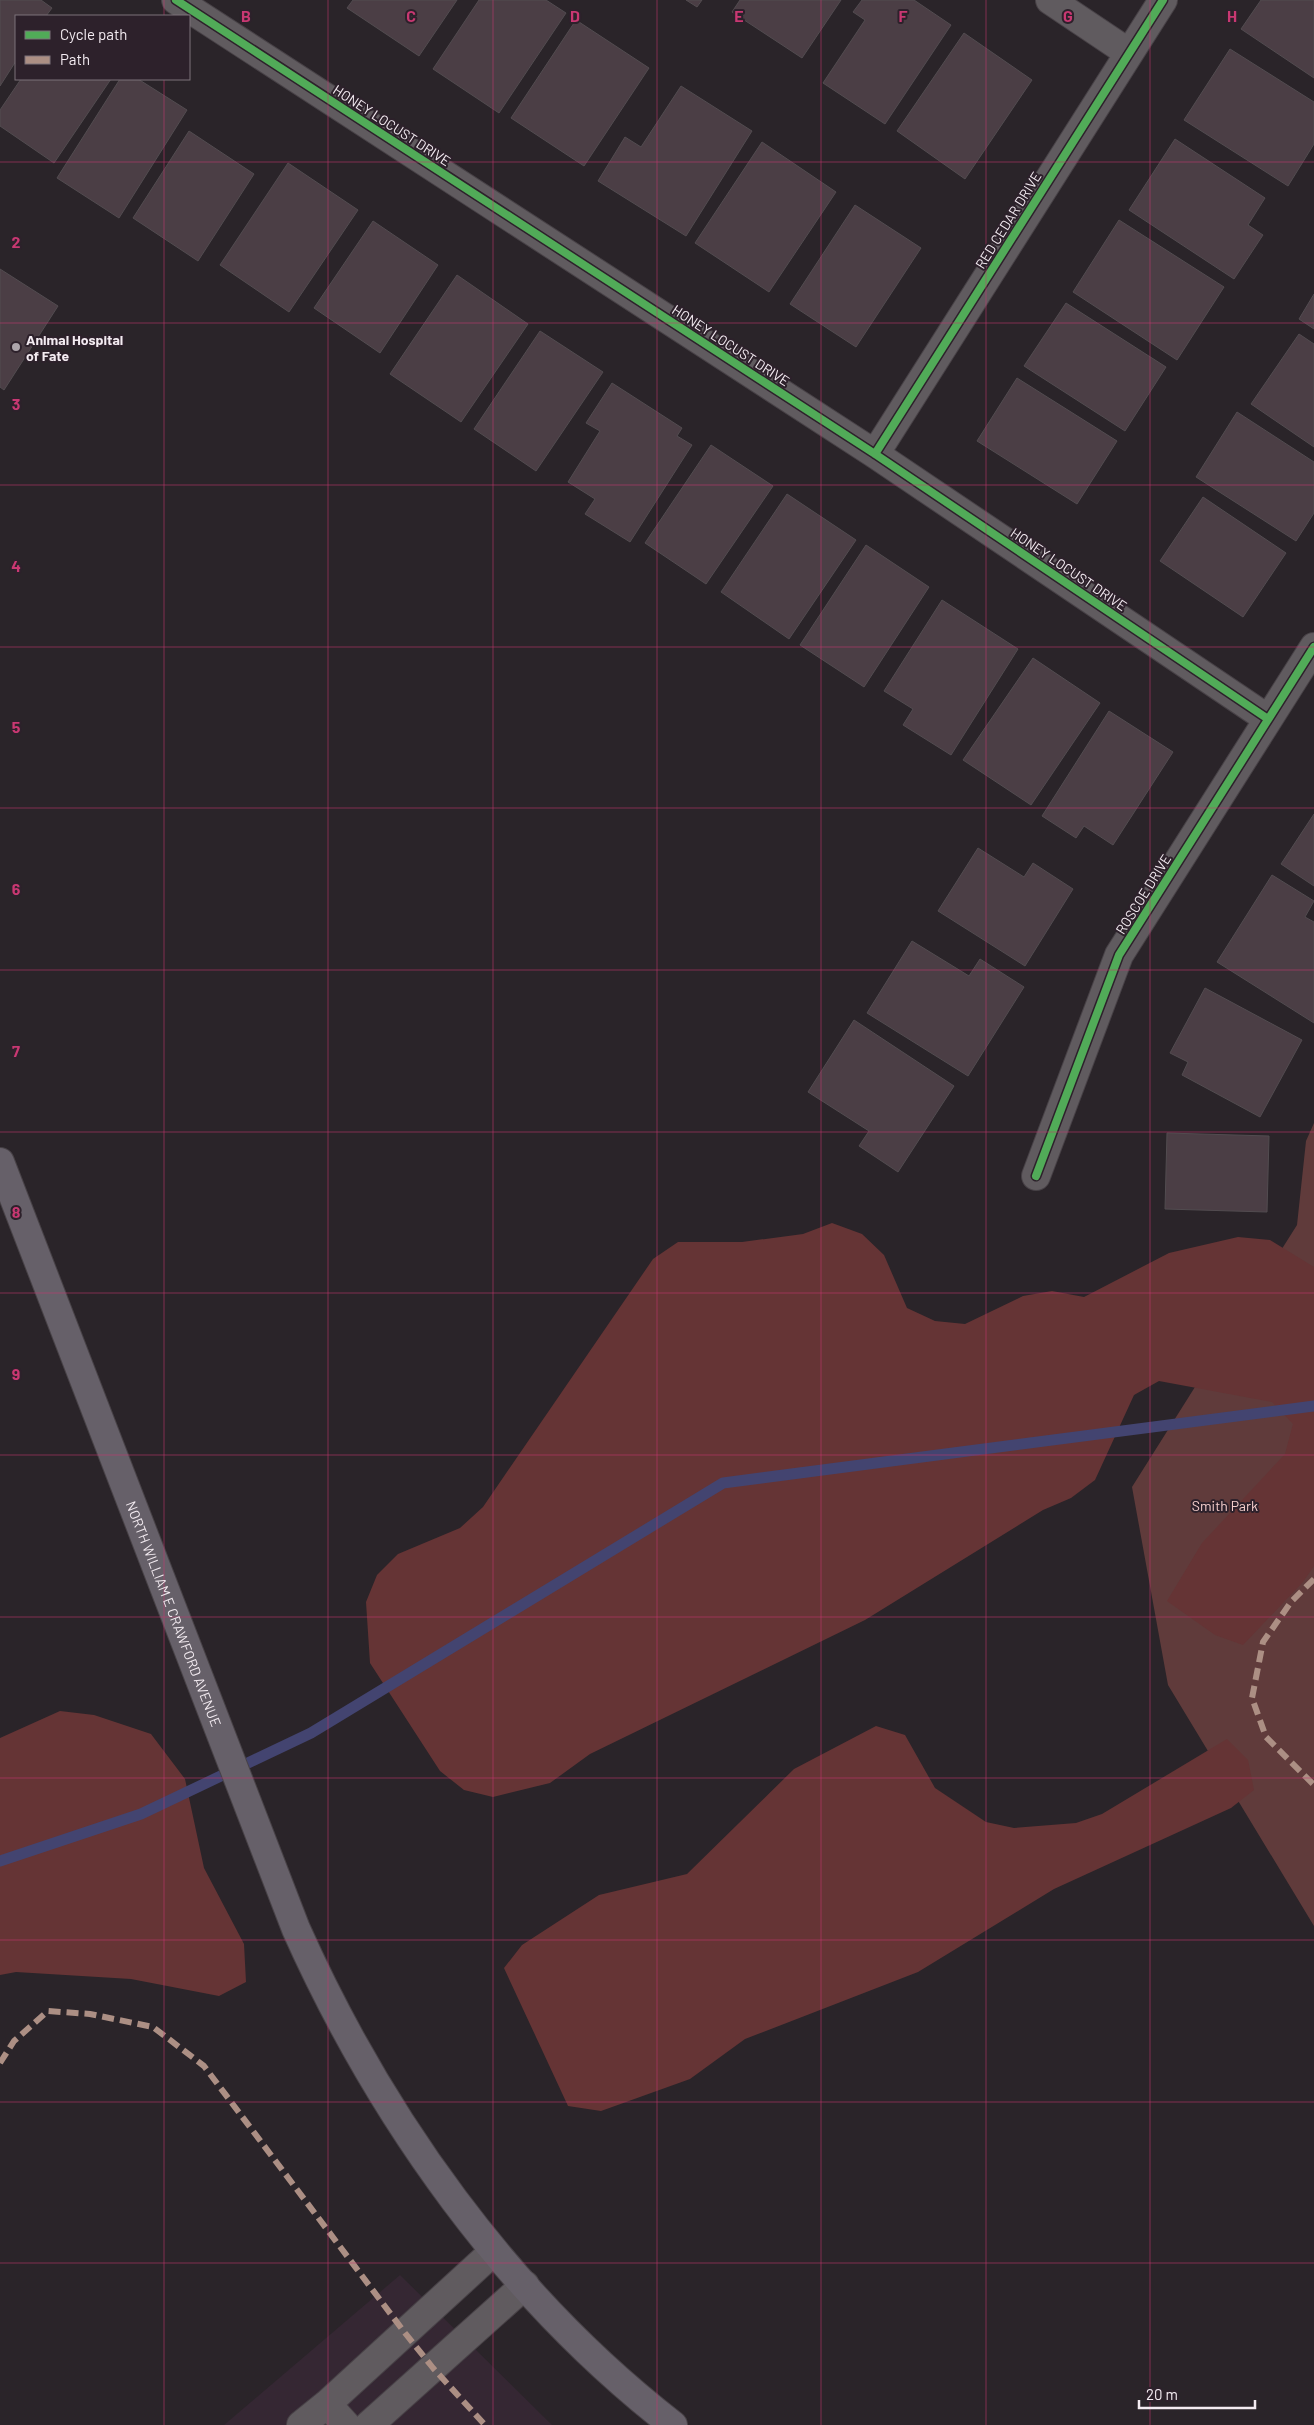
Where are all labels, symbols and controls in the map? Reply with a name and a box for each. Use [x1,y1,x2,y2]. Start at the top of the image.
text: B [241,6,251,25]
text: C [406,6,416,25]
text: D [570,6,580,25]
text: E [734,6,744,25]
text: F [899,6,908,25]
text: G [1063,6,1073,25]
text: H [1227,6,1237,25]
legend [15,15,190,80]
text: Cycle path [60,25,127,43]
text: Path [60,50,90,68]
street label: HONEY LOCUST DRIVE [330,81,454,169]
street label: RED CEDAR DRIVE [971,168,1045,272]
text: 2 [12,232,21,251]
street label: HONEY LOCUST DRIVE [669,301,793,389]
place label: Animal Hospital of Fate [26,331,123,364]
marker: Animal Hospital of Fate [10,341,22,353]
text: 3 [12,394,20,413]
street label: HONEY LOCUST DRIVE [1008,524,1130,614]
text: 4 [11,556,21,575]
text: 5 [12,717,21,736]
street label: ROSCOE DRIVE [1112,851,1174,937]
text: 6 [12,879,21,898]
text: 7 [12,1041,20,1060]
text: 8 [12,1202,21,1221]
text: 9 [12,1364,20,1383]
park label: Smith Park [1192,1497,1258,1514]
street label: NORTH WILLIAM E CRAWFORD AVENUE [123,1498,225,1729]
scale bar [1139,2378,1255,2410]
text: 20 m [1146,2385,1178,2403]

